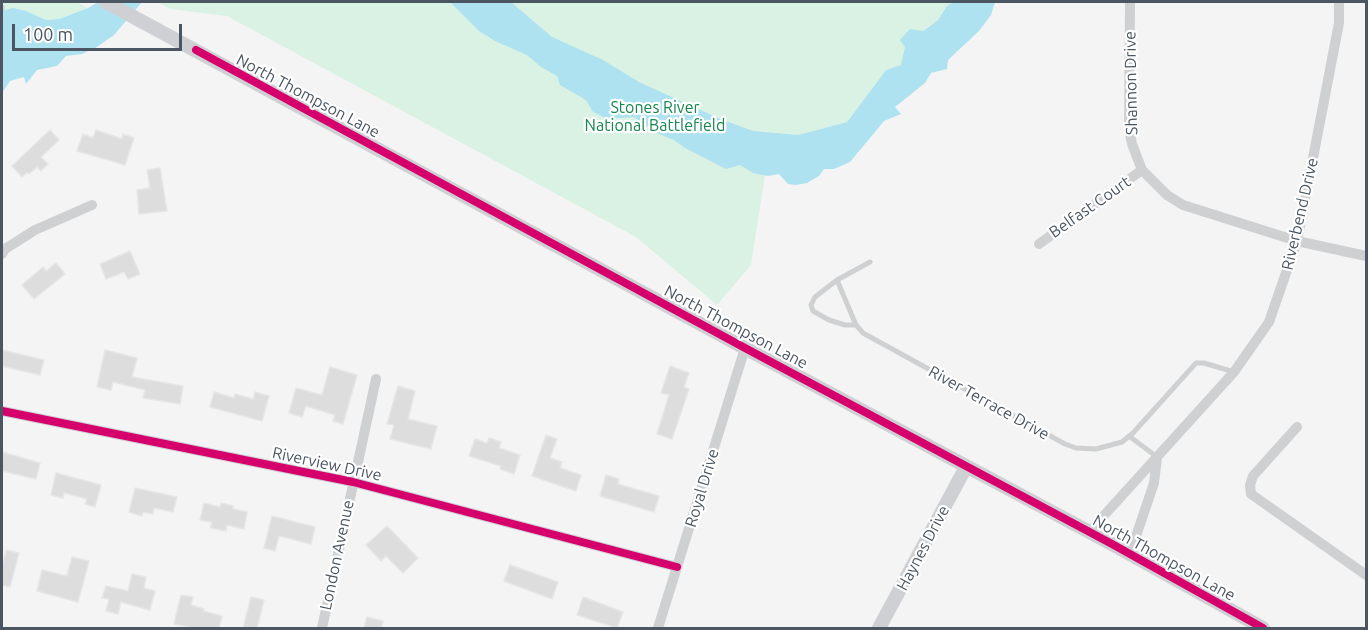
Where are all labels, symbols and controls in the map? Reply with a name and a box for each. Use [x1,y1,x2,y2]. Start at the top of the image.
scale bar [15,12,184,50]
text: 100 m [23,24,73,44]
street label: Shannon Drive [1120,31,1142,135]
street label: North Thompson Lane [233,50,383,142]
park label: Stones River National Battlefield [585,98,725,136]
street label: Riverbend Drive [1278,156,1322,272]
street label: Belfast Court [1046,172,1134,242]
street label: North Thompson Lane [661,281,811,373]
street label: River Terrace Drive [925,362,1053,444]
street label: Riverview Drive [271,443,383,485]
street label: Royal Drive [681,447,723,529]
street label: London Avenue [316,498,358,612]
street label: Haynes Drive [893,502,953,594]
street label: North Thompson Lane [1089,511,1239,605]

